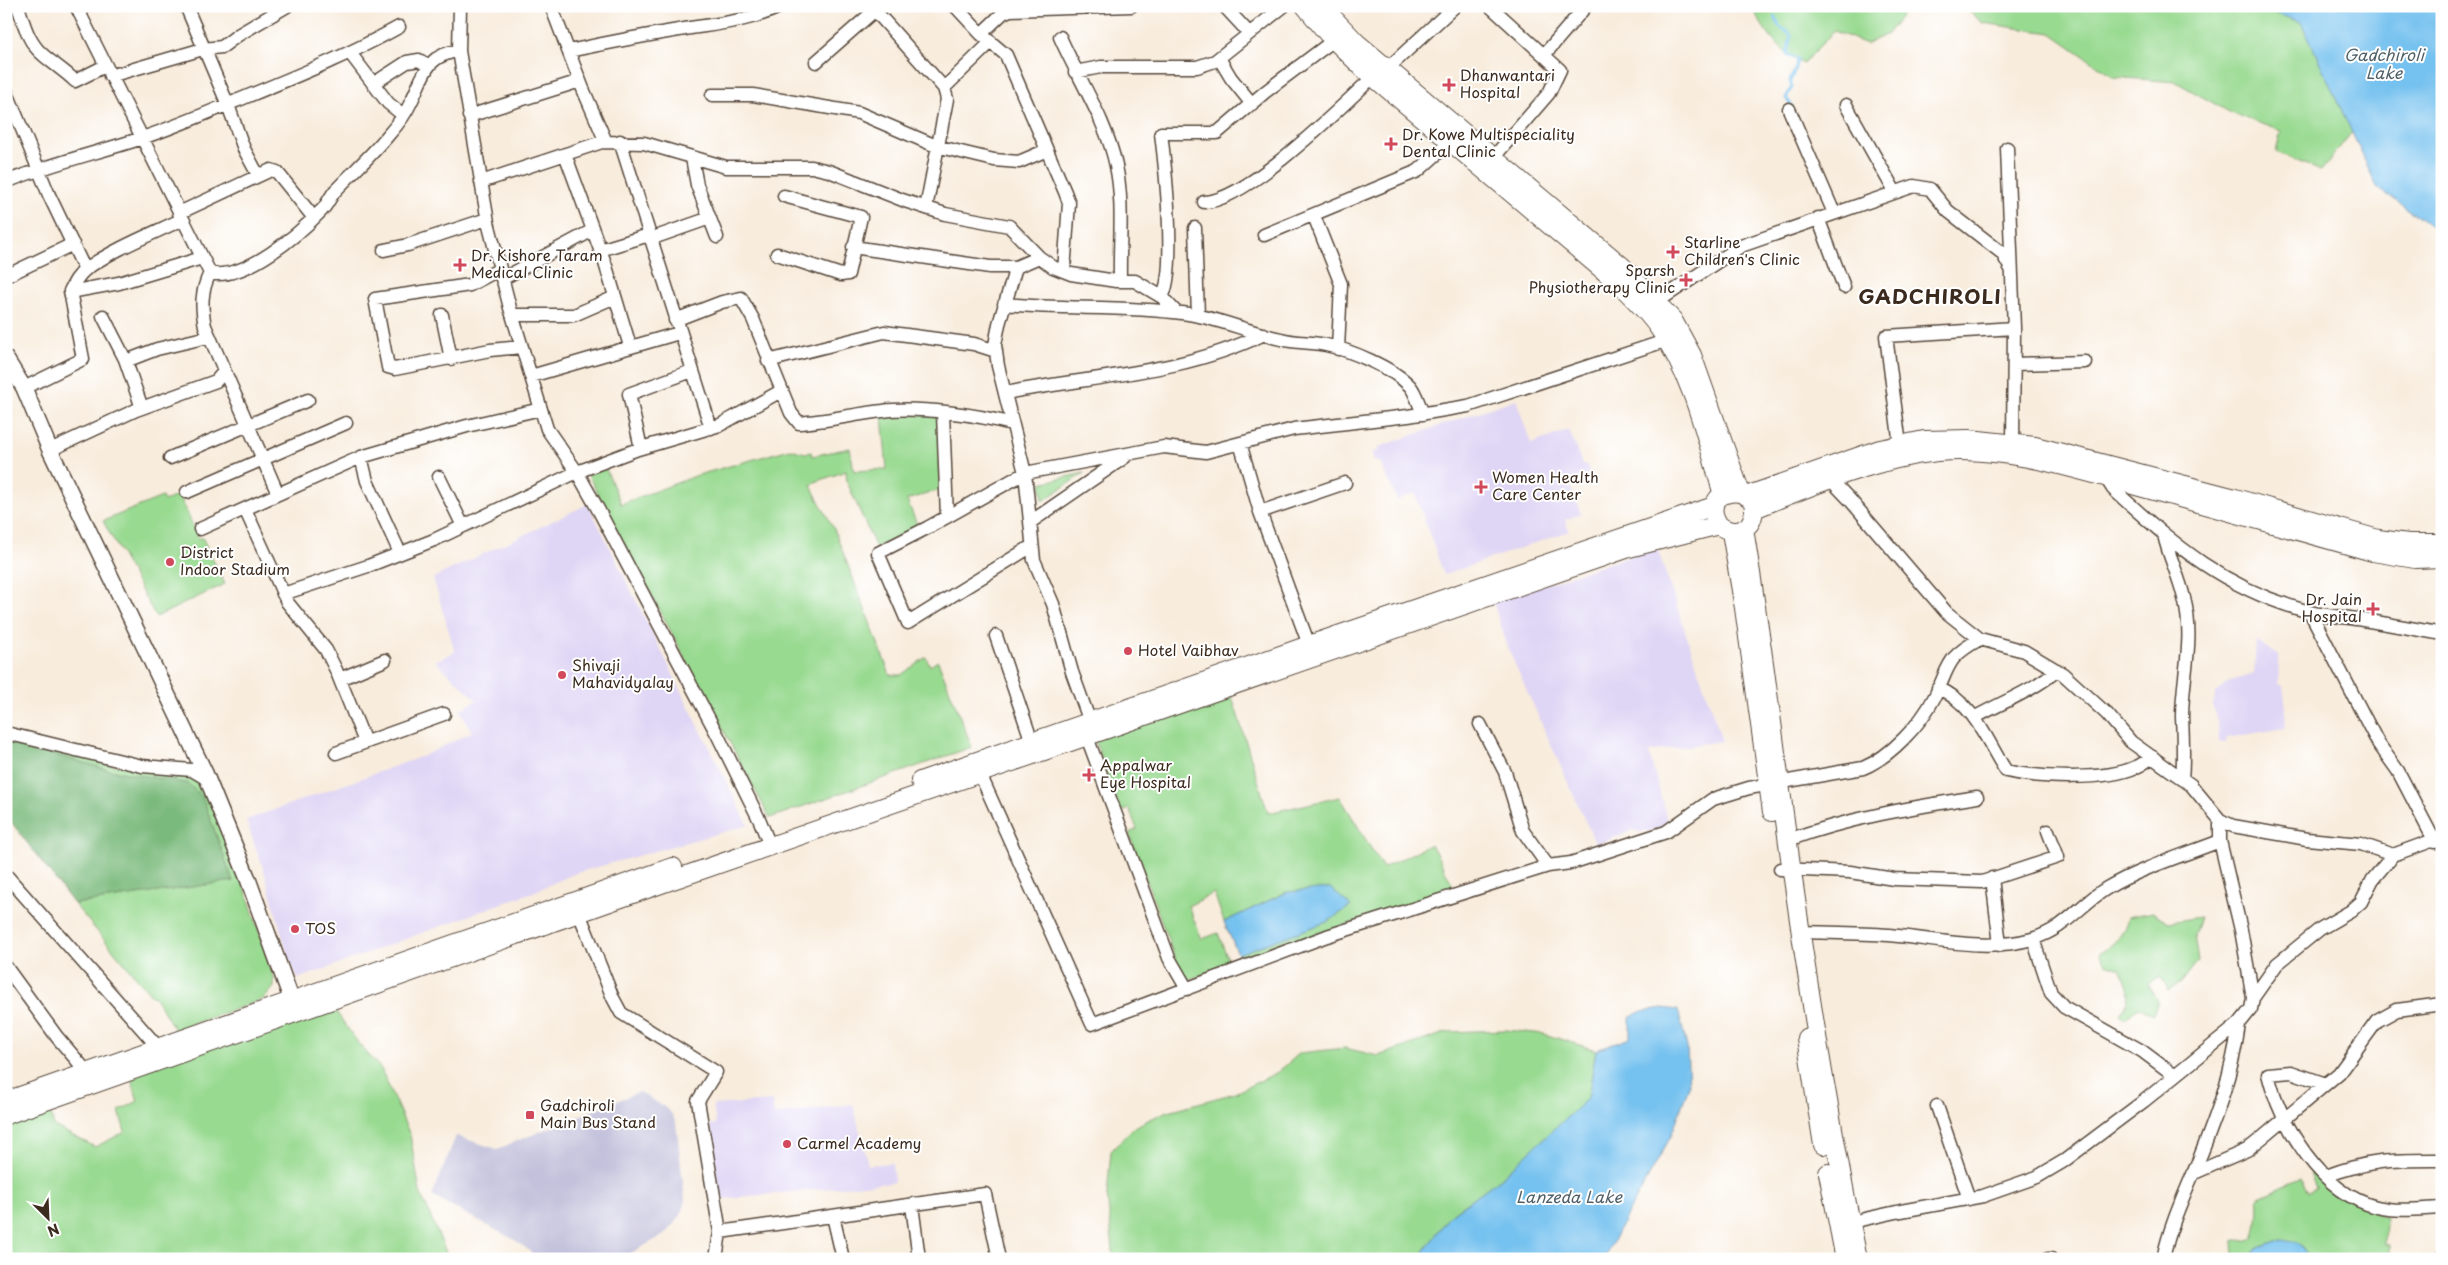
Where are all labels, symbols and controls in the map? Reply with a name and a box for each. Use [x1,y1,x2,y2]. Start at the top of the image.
water label: Gadchiroli Lake [2344,42,2426,84]
place label: Dhanwantari Hospital [1460,63,1555,103]
marker: Dhanwantari Hospital [1442,78,1456,92]
place label: Dr. Kowe Multispeciality Dental Clinic [1402,122,1575,162]
marker: Dr. Kowe Multispeciality Dental Clinic [1384,137,1398,151]
place label: Starline Children's Clinic [1684,230,1800,270]
place label: Dr. Kishore Taram Medical Clinic [471,243,603,283]
marker: Starline Children's Clinic [1666,245,1680,259]
marker: Dr. Kishore Taram Medical Clinic [453,258,467,272]
place label: Sparsh Physiotherapy Clinic [1529,258,1675,298]
marker: Sparsh Physiotherapy Clinic [1679,273,1693,287]
district label: GADCHIROLI [1858,281,2002,311]
place label: Women Health Care Center [1492,465,1599,505]
marker: Women Health Care Center [1474,480,1488,494]
place label: District Indoor Stadium [180,540,290,580]
marker: District Indoor Stadium [164,556,176,568]
place label: Dr. Jain Hospital [2302,587,2362,627]
marker: Dr. Jain Hospital [2366,602,2380,616]
place label: Hotel Vaibhav [1138,638,1239,661]
marker: Hotel Vaibhav [1122,645,1134,657]
place label: Shivaji Mahavidyalay [572,653,674,693]
marker: Shivaji Mahavidyalay [556,669,568,681]
place label: Appalwar Eye Hospital [1100,753,1191,793]
marker: Appalwar Eye Hospital [1082,768,1096,782]
place label: TOS [305,916,336,939]
marker: TOS [289,923,301,935]
place label: Gadchiroli Main Bus Stand [540,1093,656,1133]
marker: Gadchiroli Main Bus Stand [524,1109,536,1121]
place label: Carmel Academy [797,1131,921,1154]
marker: Carmel Academy [781,1138,793,1150]
water label: Lanzeda Lake [1516,1184,1623,1208]
north arrow [22,1192,72,1242]
text: N [44,1218,63,1242]

